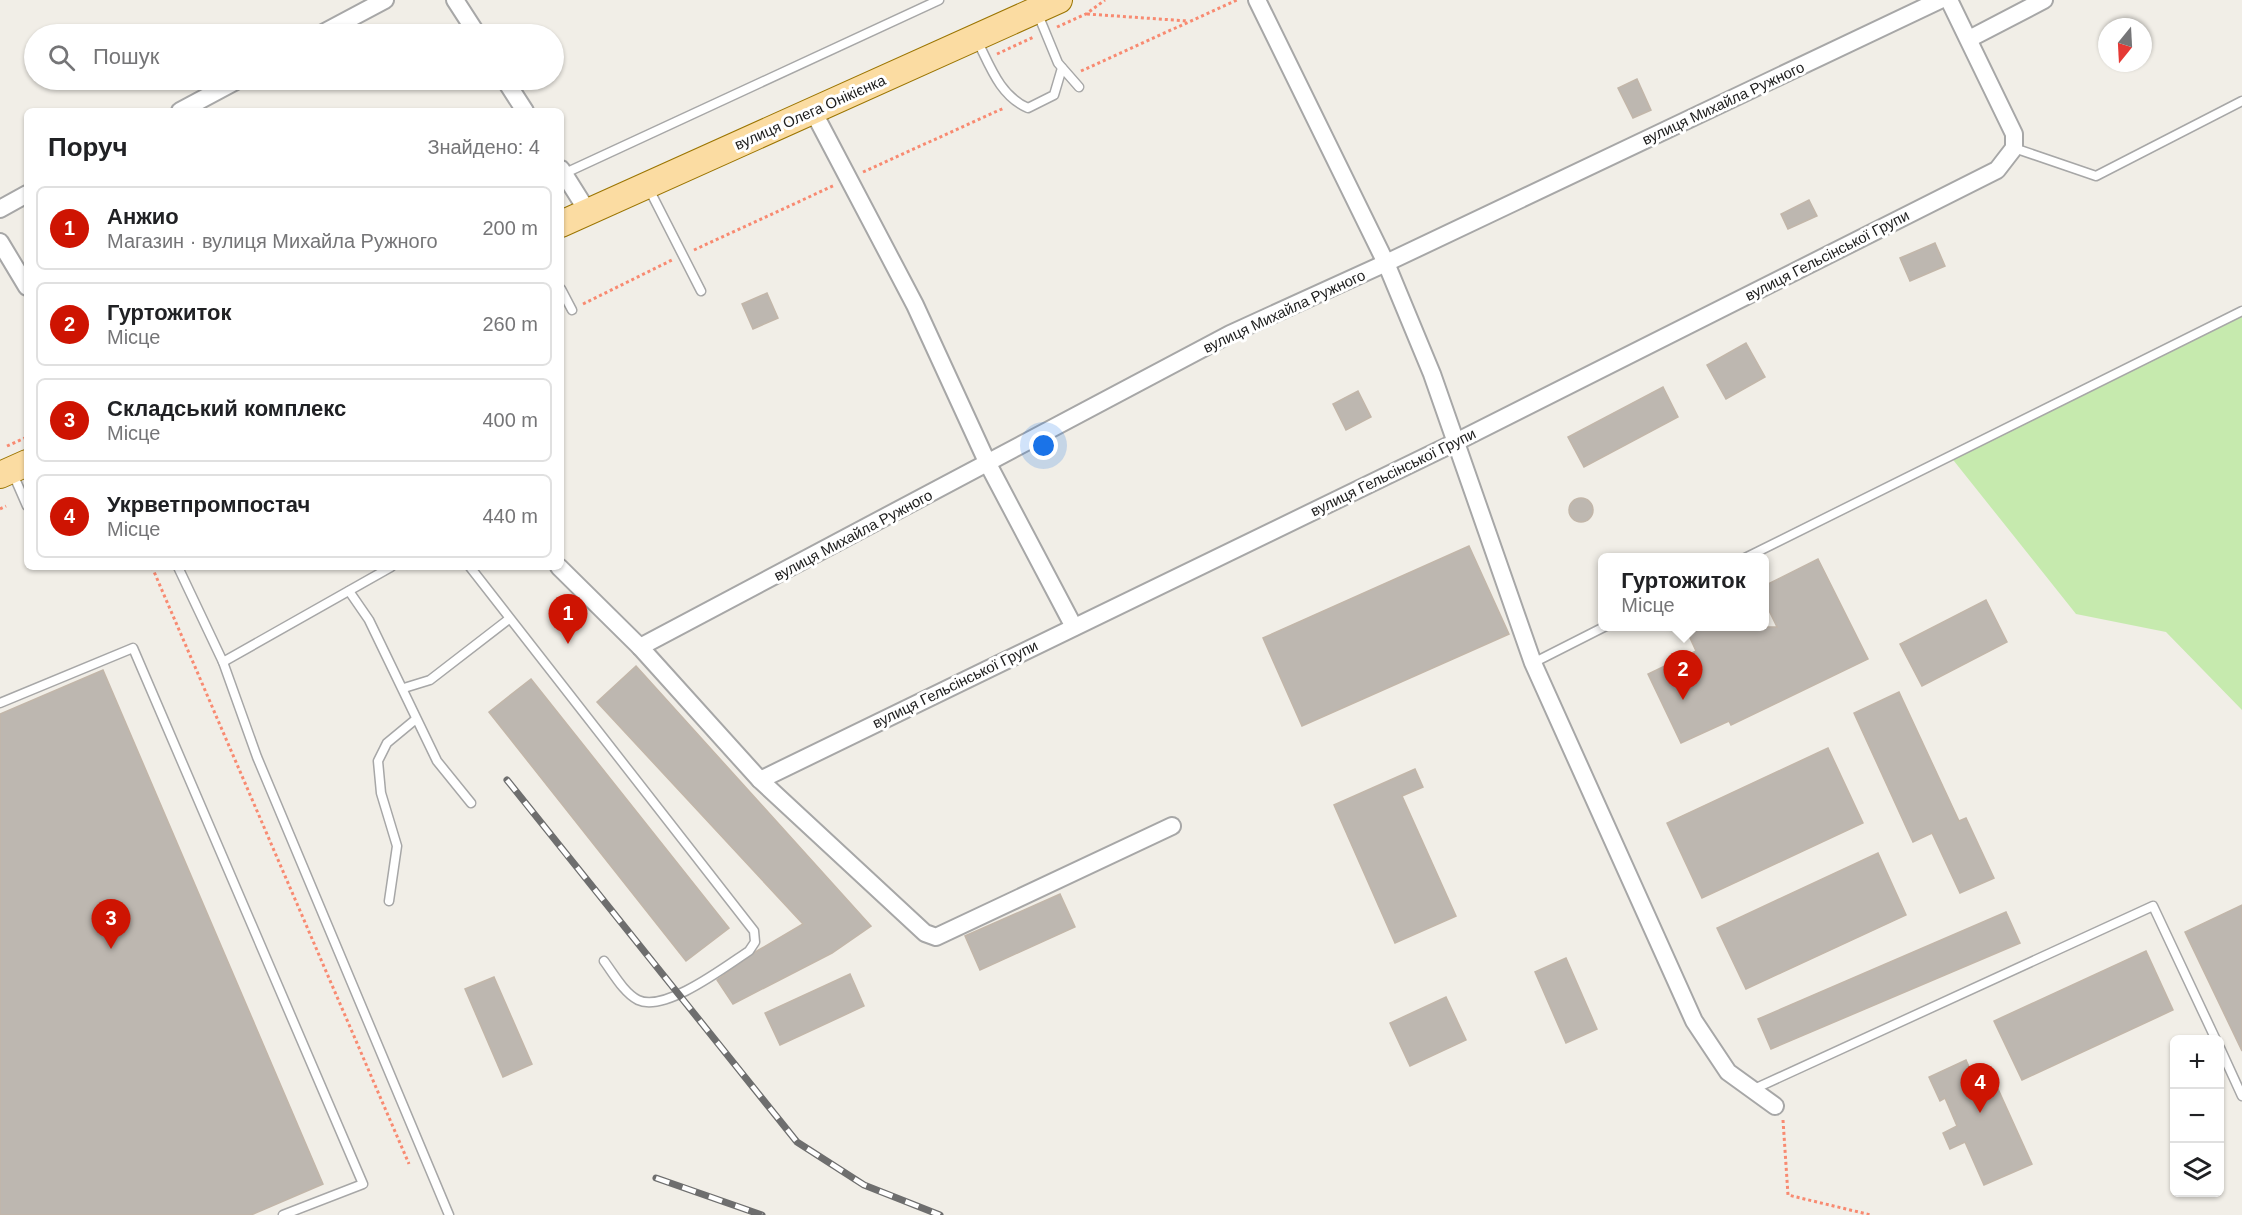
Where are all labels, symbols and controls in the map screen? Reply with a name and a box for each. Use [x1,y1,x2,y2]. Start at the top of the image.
north arrow [2098,18,2152,72]
search box [24,24,564,90]
icon: search [45,41,78,74]
text: Пошук [93,44,159,69]
street label: вулиця Михайла Ружного [1639,58,1807,148]
street label: вулиця Олега Онікієнка [732,71,889,153]
text: Поруч [48,132,128,162]
text: Знайдено: 4 [427,136,540,158]
text: Анжио [107,204,179,229]
street label: вулиця Гельсінської Групи [1742,206,1912,304]
text: 1 [64,217,75,239]
text: 200 m [482,217,538,239]
text: Магазин · вулиця Михайла Ружного [107,230,438,252]
street label: вулиця Михайла Ружного [1200,266,1368,356]
text: Гуртожиток [107,300,231,325]
text: 2 [64,313,75,335]
text: 260 m [482,313,538,335]
text: Місце [107,326,160,348]
text: Складський комплекс [107,396,346,421]
text: 3 [64,409,75,431]
text: 400 m [482,409,538,431]
text: Місце [107,422,160,444]
street label: вулиця Гельсінської Групи [1308,425,1478,519]
your location [1029,431,1058,460]
street label: вулиця Михайла Ружного [771,486,935,584]
text: Укрветпромпостач [107,492,310,517]
text: 4 [64,505,75,527]
text: 440 m [482,505,538,527]
text: Місце [107,518,160,540]
popup [1598,553,1769,631]
text: Гуртожиток [1621,568,1746,593]
pin: 1 [548,594,588,644]
text: Місце [1621,594,1675,616]
street label: вулиця Гельсінської Групи [870,637,1040,731]
pin: 2 [1664,650,1702,700]
pin: 3 [92,900,130,949]
map controls [2170,1035,2224,1197]
button: + [2170,1035,2224,1089]
pin: 4 [1960,1064,2000,1113]
button: − [2170,1089,2224,1143]
button: layers [2170,1143,2224,1197]

